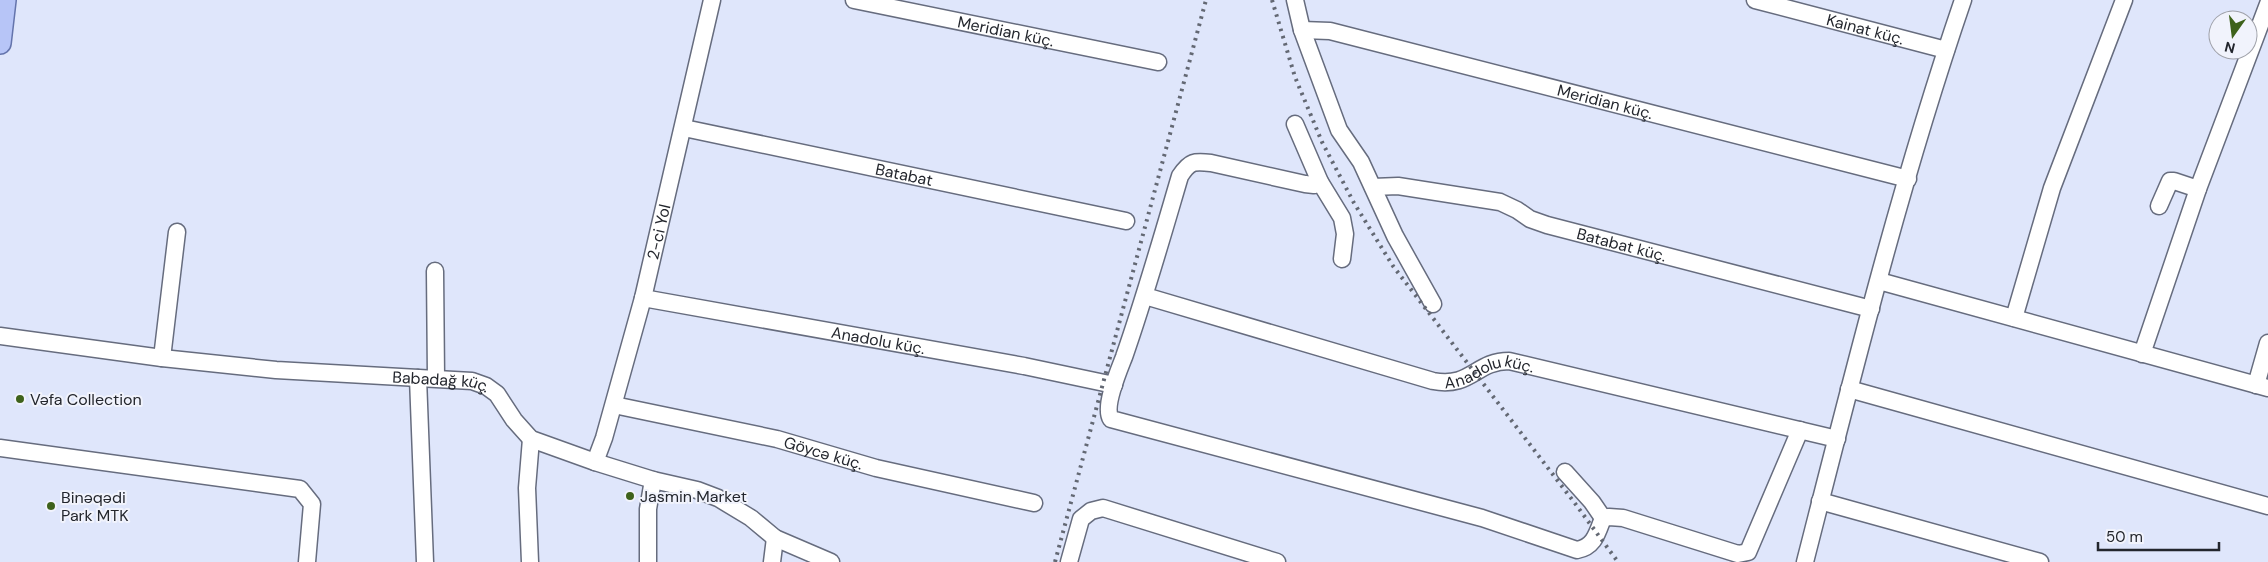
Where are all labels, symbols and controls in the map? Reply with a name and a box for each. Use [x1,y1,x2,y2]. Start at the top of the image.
street label: Kainat küç. [1824,9,1906,49]
north arrow [2208,10,2258,60]
street label: Meridian küç. [956,11,1056,51]
text: N [2223,38,2237,58]
street label: Meridian küç. [1555,79,1655,124]
street label: Batabat [874,158,935,191]
street label: 2-ci Yol [642,202,675,261]
street label: Batabat küç. [1575,223,1669,266]
street label: Anadolu küç. [830,321,927,359]
street label: Anadolu küç. [1444,350,1536,393]
street label: Babadağ küç. [392,366,495,397]
place label: Vəfa Collection [30,389,142,410]
marker: Vəfa Collection [14,393,26,405]
street label: Göycə küç. [782,431,865,474]
place label: Jasmin Market [640,486,747,507]
place label: Binəqədi Park MTK [61,487,129,526]
marker: Jasmin Market [624,490,636,502]
marker: Binəqədi Park MTK [45,500,57,512]
scale bar [2098,520,2219,552]
text: 50 m [2106,527,2143,547]

